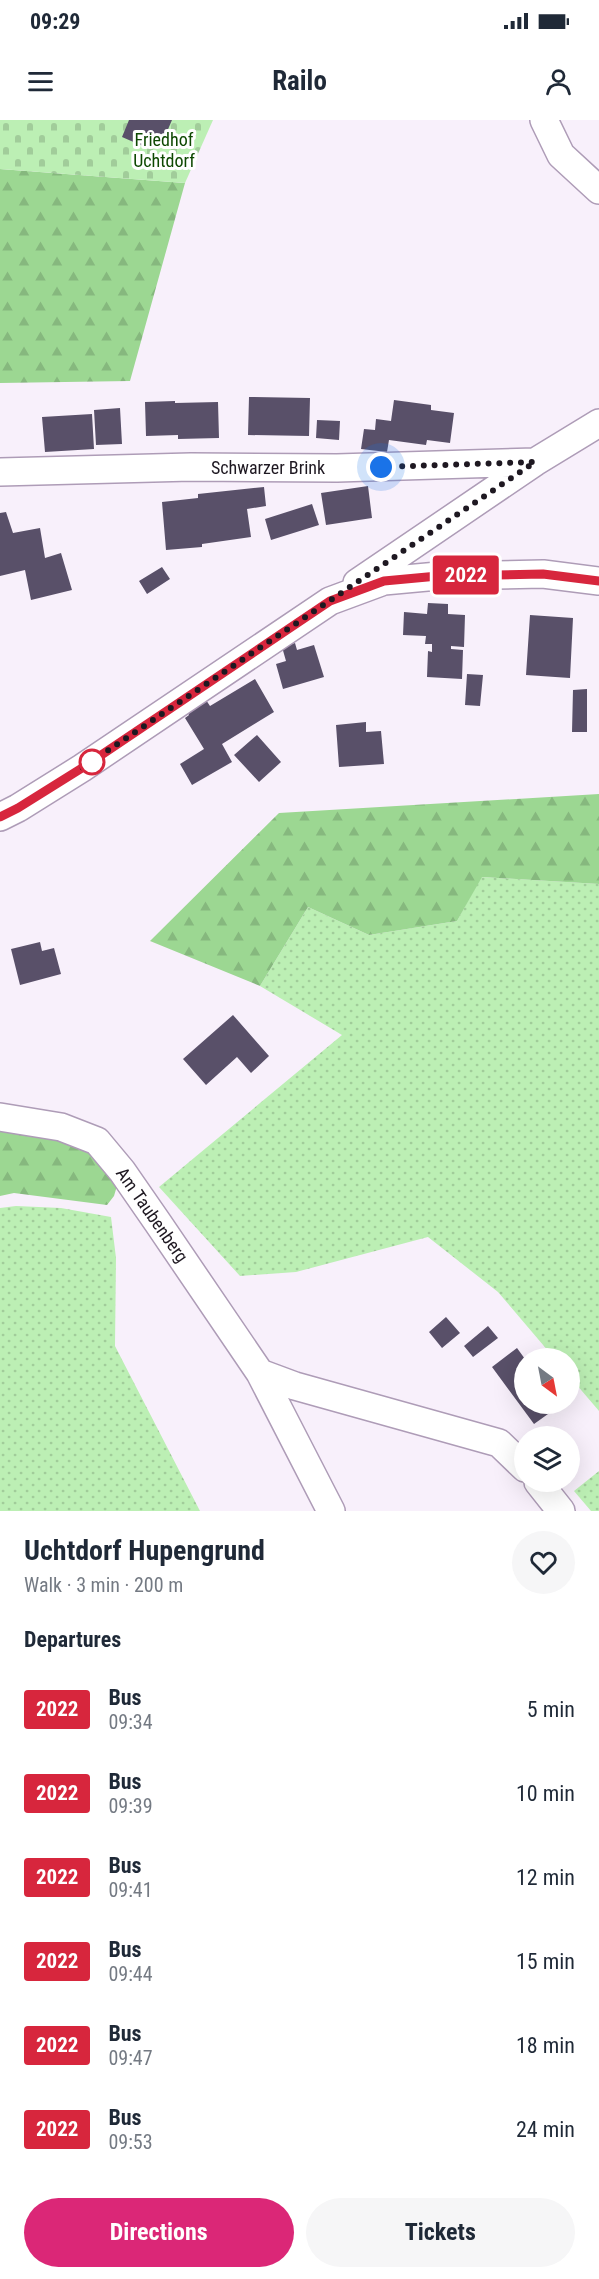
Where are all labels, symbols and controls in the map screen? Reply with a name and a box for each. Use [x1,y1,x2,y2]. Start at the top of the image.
text: 09:29 [30,9,81,34]
icon: menu [24,65,57,98]
text: Railo [272,65,327,97]
icon: person [542,65,575,98]
park label: Friedhof Uchtdorf [133,129,195,171]
your location [366,452,396,482]
street label: Schwarzer Brink [211,457,325,478]
line badge: 2022 [424,556,508,594]
text: 2022 [445,563,487,587]
unlabelled marker [79,749,105,775]
street label: Am Taubenberg [112,1163,193,1266]
north arrow [514,1348,580,1414]
map controls [514,1348,580,1492]
button: layers [514,1426,580,1492]
button: heart [512,1531,575,1594]
text: Uchtdorf Hupengrund [24,1534,265,1567]
text: Walk · 3 min · 200 m [24,1573,183,1597]
text: Departures [24,1627,121,1652]
text: Bus [108,1685,142,1710]
text: 2022 [36,1697,78,1721]
text: 5 min [527,1697,575,1722]
text: 09:34 [108,1710,153,1734]
text: Bus [108,1769,142,1794]
text: 2022 [36,1781,78,1805]
text: 10 min [516,1781,575,1806]
text: 09:39 [108,1794,153,1818]
text: Bus [108,1853,142,1878]
text: 2022 [36,1865,78,1889]
text: 12 min [516,1865,575,1890]
text: 09:41 [108,1878,153,1902]
text: Bus [108,1937,142,1962]
text: 2022 [36,1949,78,1973]
text: 15 min [516,1949,575,1974]
text: 09:44 [108,1962,153,1986]
text: Bus [108,2021,142,2046]
text: 2022 [36,2033,78,2057]
text: 18 min [516,2033,575,2058]
text: 09:47 [108,2046,153,2070]
text: Bus [108,2105,142,2130]
text: 2022 [36,2117,78,2141]
text: 24 min [516,2117,575,2142]
text: 09:53 [108,2130,153,2154]
button: Directions [24,2198,294,2267]
button: Tickets [306,2198,575,2267]

